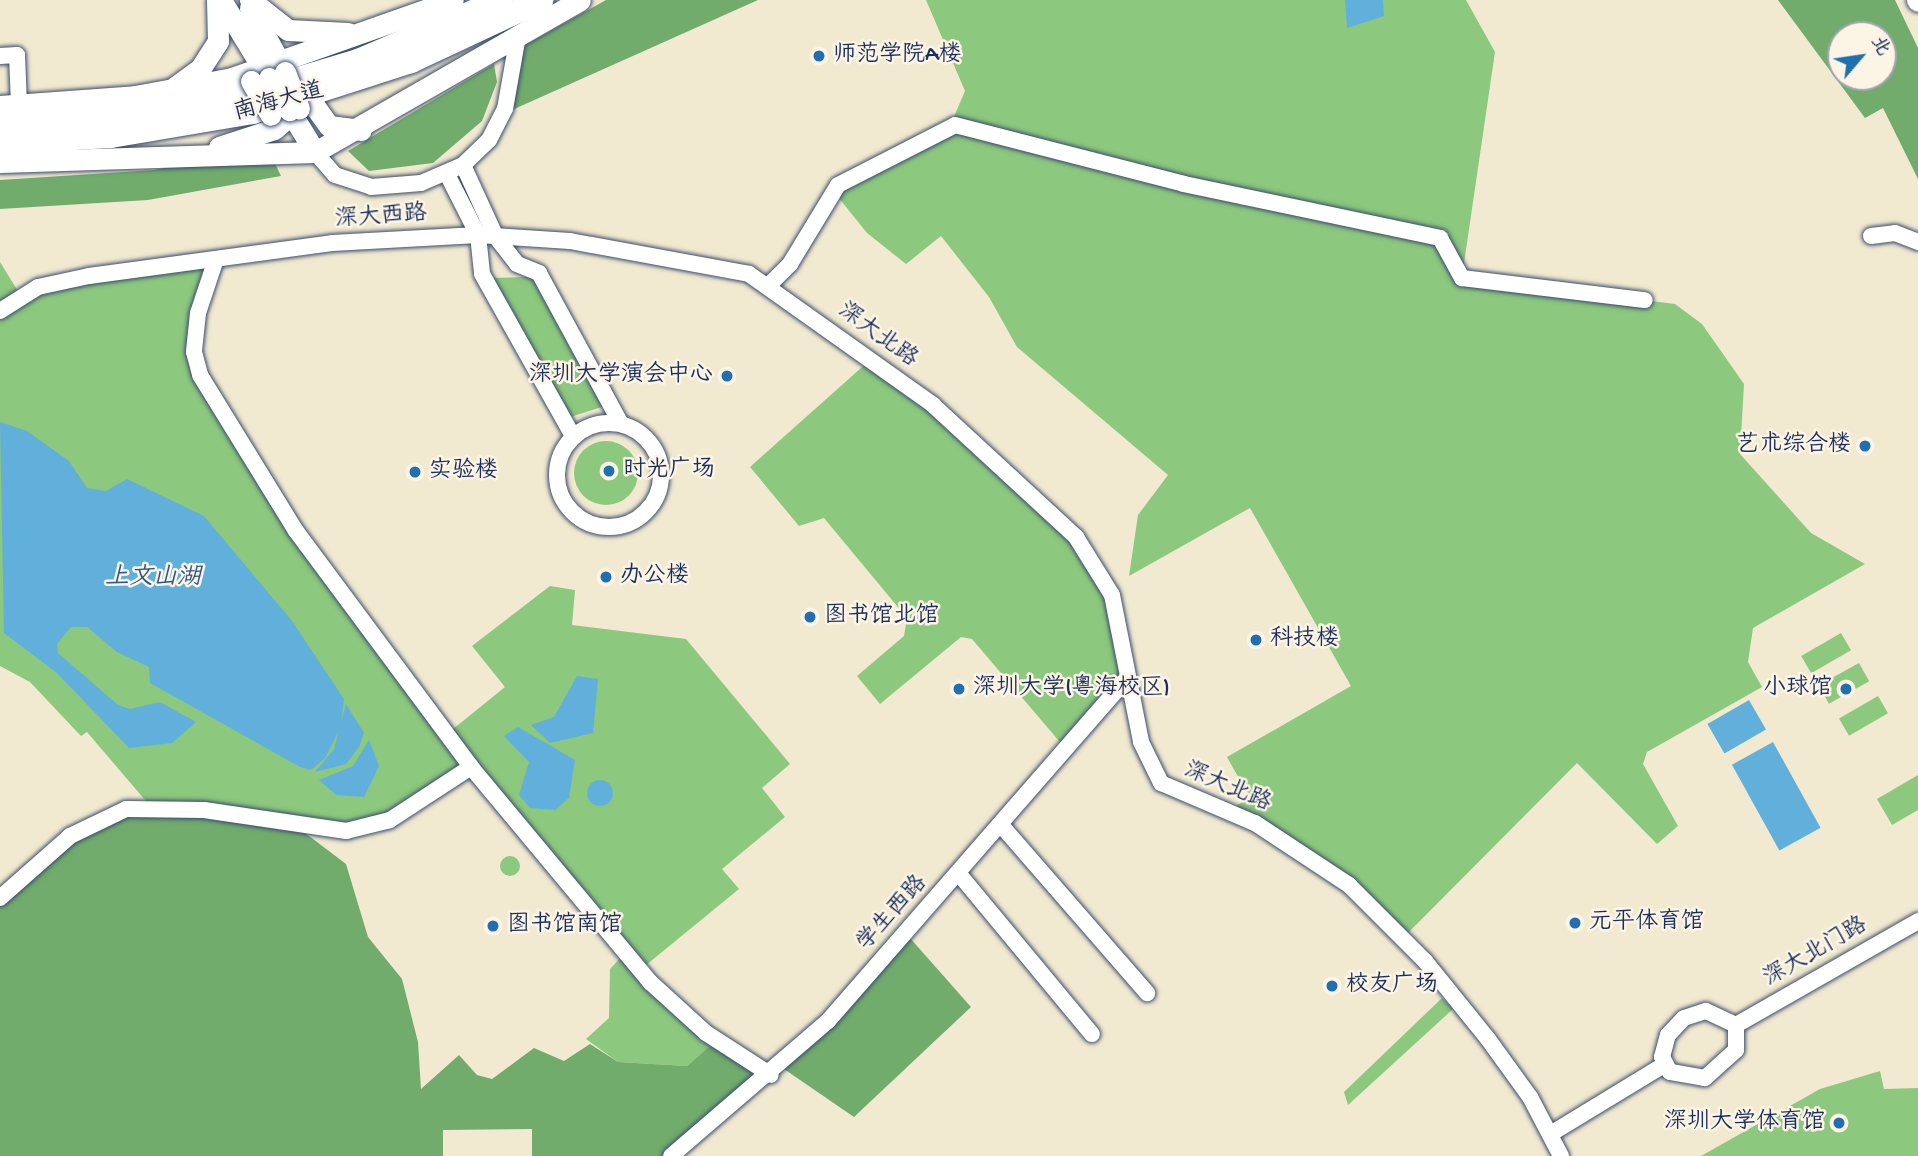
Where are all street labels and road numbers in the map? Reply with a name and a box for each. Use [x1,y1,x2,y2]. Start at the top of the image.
street label: 南海大道 [231,78,327,128]
street label: 深大西路 [334,201,428,235]
street label: 深大北路 [832,298,922,374]
street label: 深大北路 [1179,757,1275,819]
street label: 学生西路 [852,871,934,957]
street label: 深大北门路 [1759,912,1873,994]

